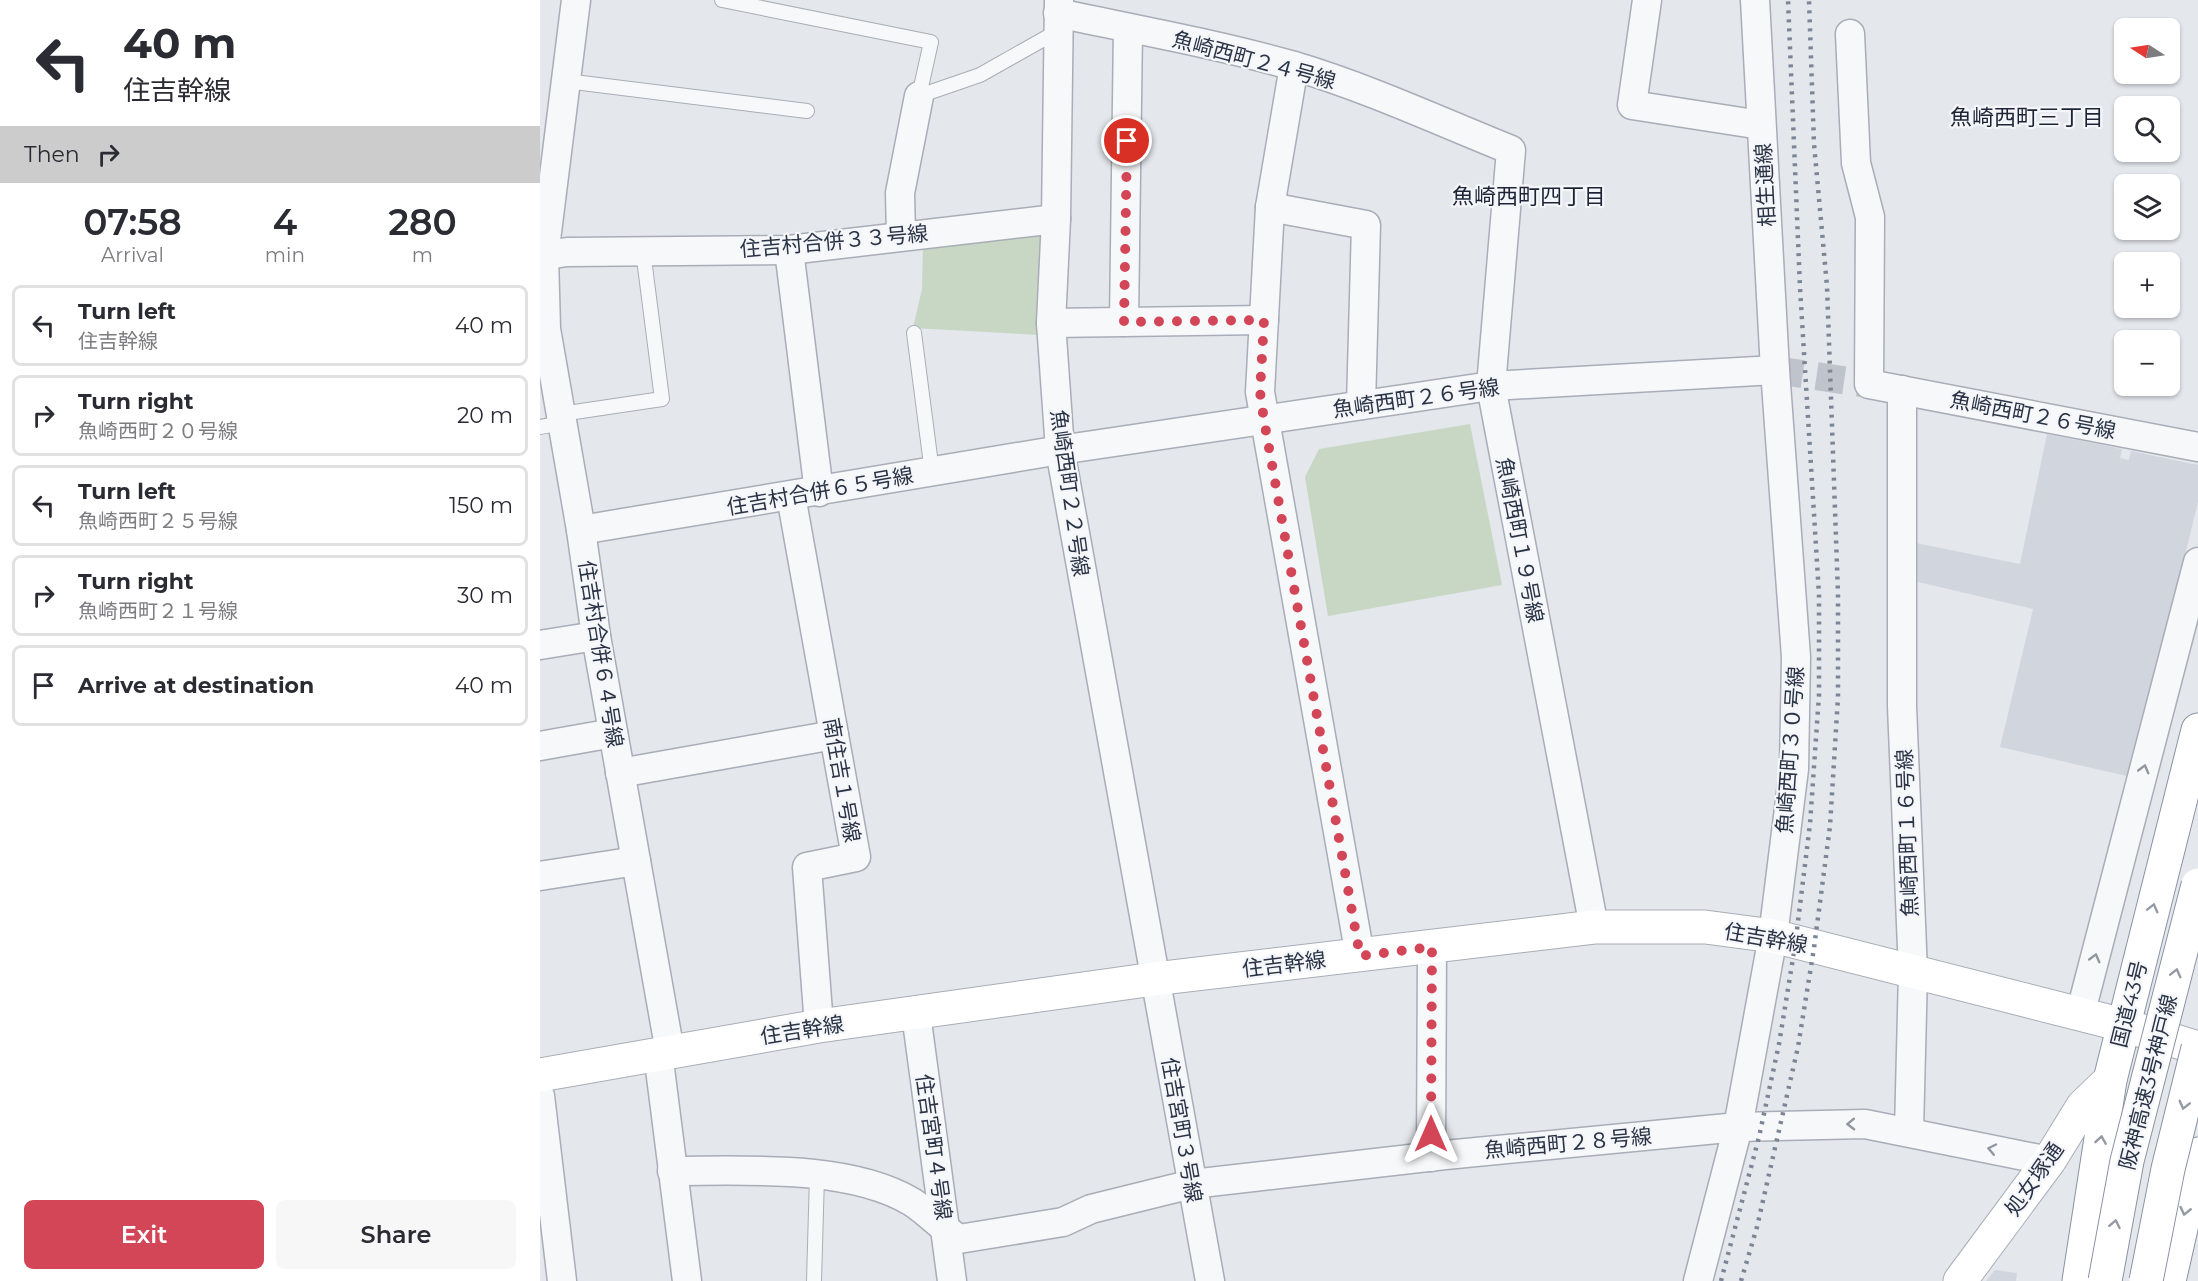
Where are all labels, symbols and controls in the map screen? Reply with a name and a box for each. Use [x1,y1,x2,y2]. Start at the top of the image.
text: 40 m [123,17,236,69]
north arrow [2114,18,2180,84]
map controls [2114,18,2180,396]
icon: left [24,24,102,102]
street label: 魚崎西町２４号線 [1170,26,1338,94]
text: 住吉幹線 [123,74,231,107]
button: search [2114,96,2180,162]
district label: 魚崎西町三丁目 [1950,104,2104,131]
pin [1101,115,1152,166]
icon: arrive [1110,124,1143,157]
icon: right [92,138,125,171]
text: Then [24,141,80,168]
street label: 相生通線 [1750,142,1780,228]
button: layers [2114,174,2180,240]
district label: 魚崎西町四丁目 [1452,183,1606,210]
text: 07:58 [83,200,182,244]
text: 4 [273,200,297,244]
text: 280 [388,200,457,244]
street label: 住吉村合併３３号線 [739,220,929,262]
text: Arrival [101,243,164,267]
text: min [265,243,305,267]
text: m [412,243,433,267]
button: + [2114,252,2180,318]
text: Turn left [78,298,176,325]
icon: left [27,309,60,342]
text: 40 m [455,312,513,339]
text: 住吉幹線 [78,329,158,353]
button: − [2114,330,2180,396]
street label: 魚崎西町２６号線 [1331,374,1501,422]
street label: 魚崎西町２６号線 [1948,387,2118,443]
text: Turn right [78,388,193,415]
icon: right [27,399,60,432]
text: 20 m [457,402,513,429]
street label: 魚崎西町２２号線 [1046,408,1094,578]
text: 魚崎西町２０号線 [78,419,238,443]
street label: 魚崎西町１９号線 [1492,455,1548,625]
street label: 住吉村合併６５号線 [725,462,915,520]
text: Turn left [78,478,176,505]
icon: left [27,489,60,522]
text: 150 m [449,492,513,519]
text: 魚崎西町２５号線 [78,509,238,533]
street label: 住吉村合併６４号線 [574,559,628,749]
text: Turn right [78,568,193,595]
icon: right [27,579,60,612]
text: 30 m [457,582,513,609]
text: 魚崎西町２１号線 [78,599,238,623]
street label: 魚崎西町３０号線 [1772,665,1808,835]
icon: arrive [27,669,60,702]
text: Arrive at destination [78,672,314,699]
text: 40 m [455,672,513,699]
street label: 南住吉１号線 [819,716,865,844]
street label: 魚崎西町１６号線 [1892,749,1922,917]
one-way arrow [2137,764,2149,775]
one-way arrow [2145,903,2158,913]
street label: 住吉幹線 [1722,918,1810,958]
street label: 住吉幹線 [1241,946,1327,982]
one-way arrow [2088,953,2100,964]
street label: 国道43号 [2106,958,2152,1050]
one-way arrow [2168,968,2181,978]
street label: 阪神高速3号神戸線 [2114,992,2182,1172]
street label: 住吉幹線 [759,1011,845,1049]
street label: 住吉宮町３号線 [1157,1055,1207,1205]
street label: 住吉宮町４号線 [911,1072,957,1222]
one-way arrow [2178,1099,2191,1109]
position arrow [1399,1102,1463,1166]
one-way arrow [1846,1118,1855,1131]
street label: 魚崎西町２８号線 [1483,1123,1653,1163]
one-way arrow [2094,1135,2106,1145]
street label: 処女塚通 [2000,1137,2068,1221]
one-way arrow [1987,1143,1997,1156]
button: Exit [24,1200,264,1269]
button: Share [276,1200,516,1269]
one-way arrow [2179,1206,2192,1216]
one-way arrow [2109,1219,2121,1228]

